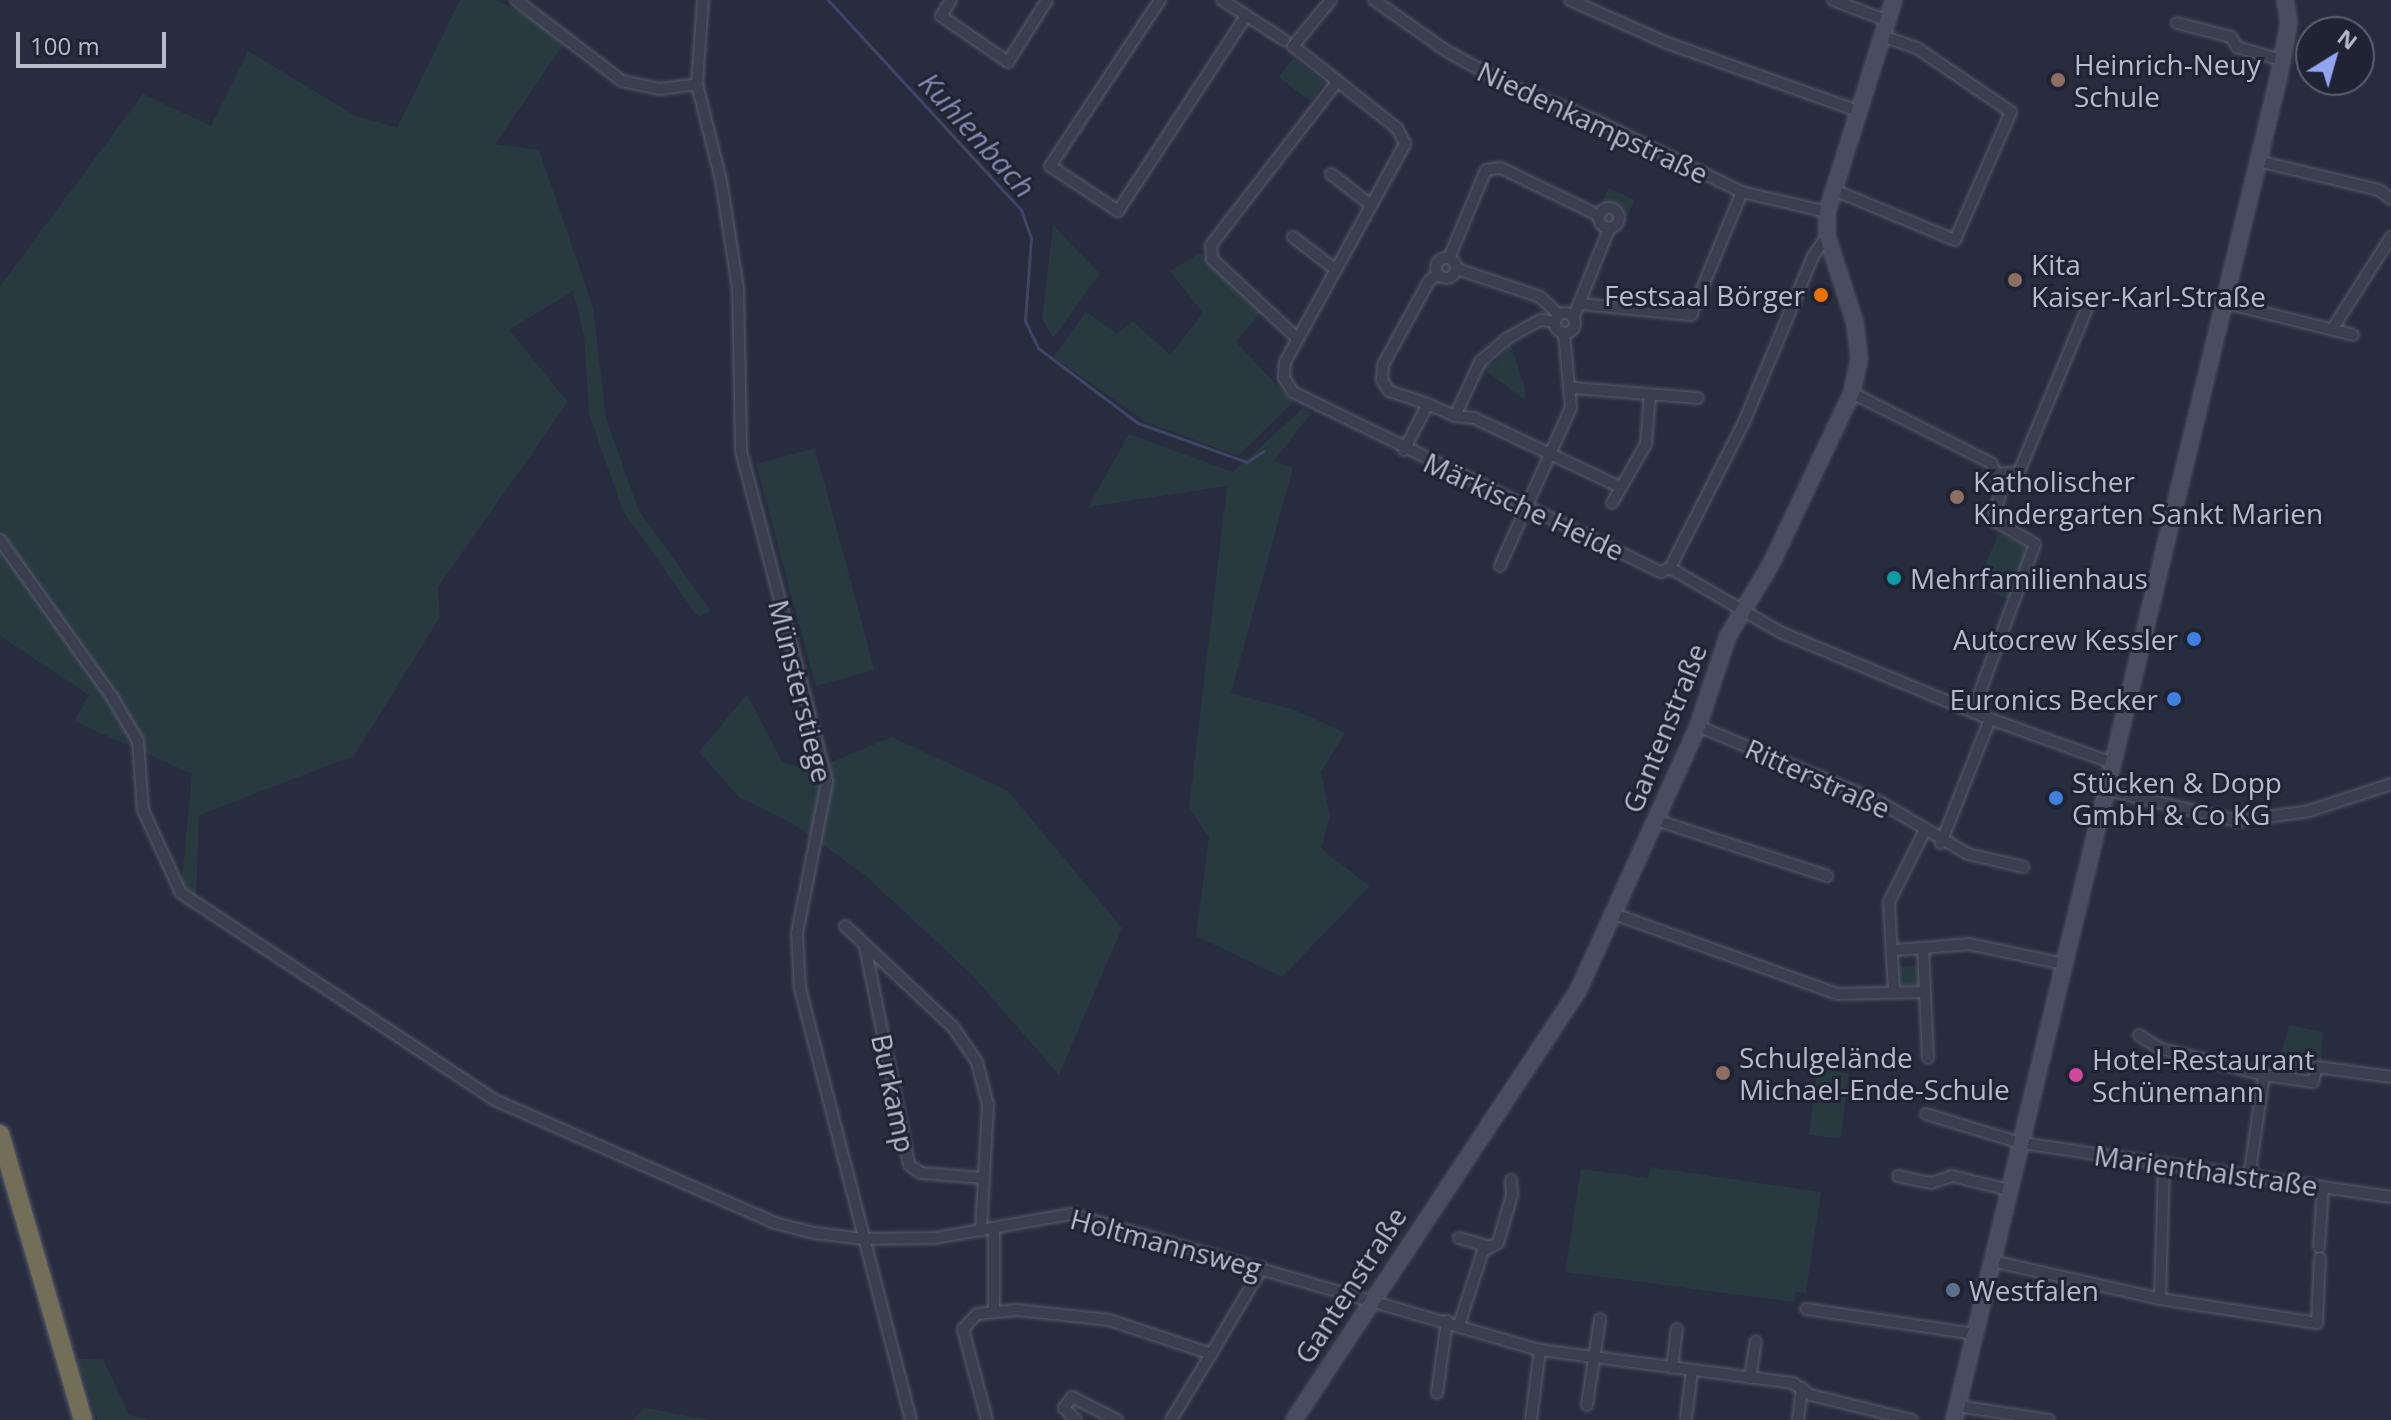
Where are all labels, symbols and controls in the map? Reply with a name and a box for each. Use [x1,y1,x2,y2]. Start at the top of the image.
scale bar [20,16,170,66]
north arrow [2295,16,2375,96]
text: N [2332,21,2364,56]
text: 100 m [30,29,100,62]
place label: Heinrich-Neuy Schule [2074,47,2261,113]
street label: Niedenkampstraße [1472,54,1714,190]
water label: Kuhlenbach [911,65,1043,205]
marker: Heinrich-Neuy Schule [2049,71,2067,89]
place label: Kita Kaiser-Karl-Straße [2031,247,2266,313]
marker: Kita Kaiser-Karl-Straße [2006,271,2024,289]
place label: Festsaal Börger [1604,278,1805,312]
marker: Festsaal Börger [1812,286,1830,304]
street label: Märkische Heide [1418,445,1630,567]
place label: Katholischer Kindergarten Sankt Marien [1973,464,2323,530]
marker: Katholischer Kindergarten Sankt Marien [1948,488,1966,506]
place label: Mehrfamilienhaus [1910,561,2148,595]
marker: Mehrfamilienhaus [1885,569,1903,587]
street label: Münsterstiege [762,596,840,786]
place label: Autocrew Kessler [1953,622,2178,656]
marker: Autocrew Kessler [2185,630,2203,648]
street label: Gantenstraße [1615,639,1713,817]
place label: Euronics Becker [1950,682,2158,716]
marker: Euronics Becker [2165,690,2183,708]
street label: Ritterstraße [1740,731,1896,825]
place label: Stücken & Dopp GmbH & Co KG [2072,765,2282,831]
marker: Stücken & Dopp GmbH & Co KG [2047,789,2065,807]
street label: Burkamp [865,1031,923,1155]
place label: Schulgelände Michael-Ende-Schule [1739,1040,2010,1106]
place label: Hotel-Restaurant Schünemann [2092,1042,2314,1108]
marker: Schulgelände Michael-Ende-Schule [1714,1064,1732,1082]
marker: Hotel-Restaurant Schünemann [2067,1066,2085,1084]
street label: Marienthalstraße [2092,1138,2320,1202]
street label: Holtmannsweg [1067,1201,1265,1285]
street label: Gantenstraße [1287,1201,1413,1369]
place label: Westfalen [1969,1273,2099,1307]
marker: Westfalen [1944,1281,1962,1299]

